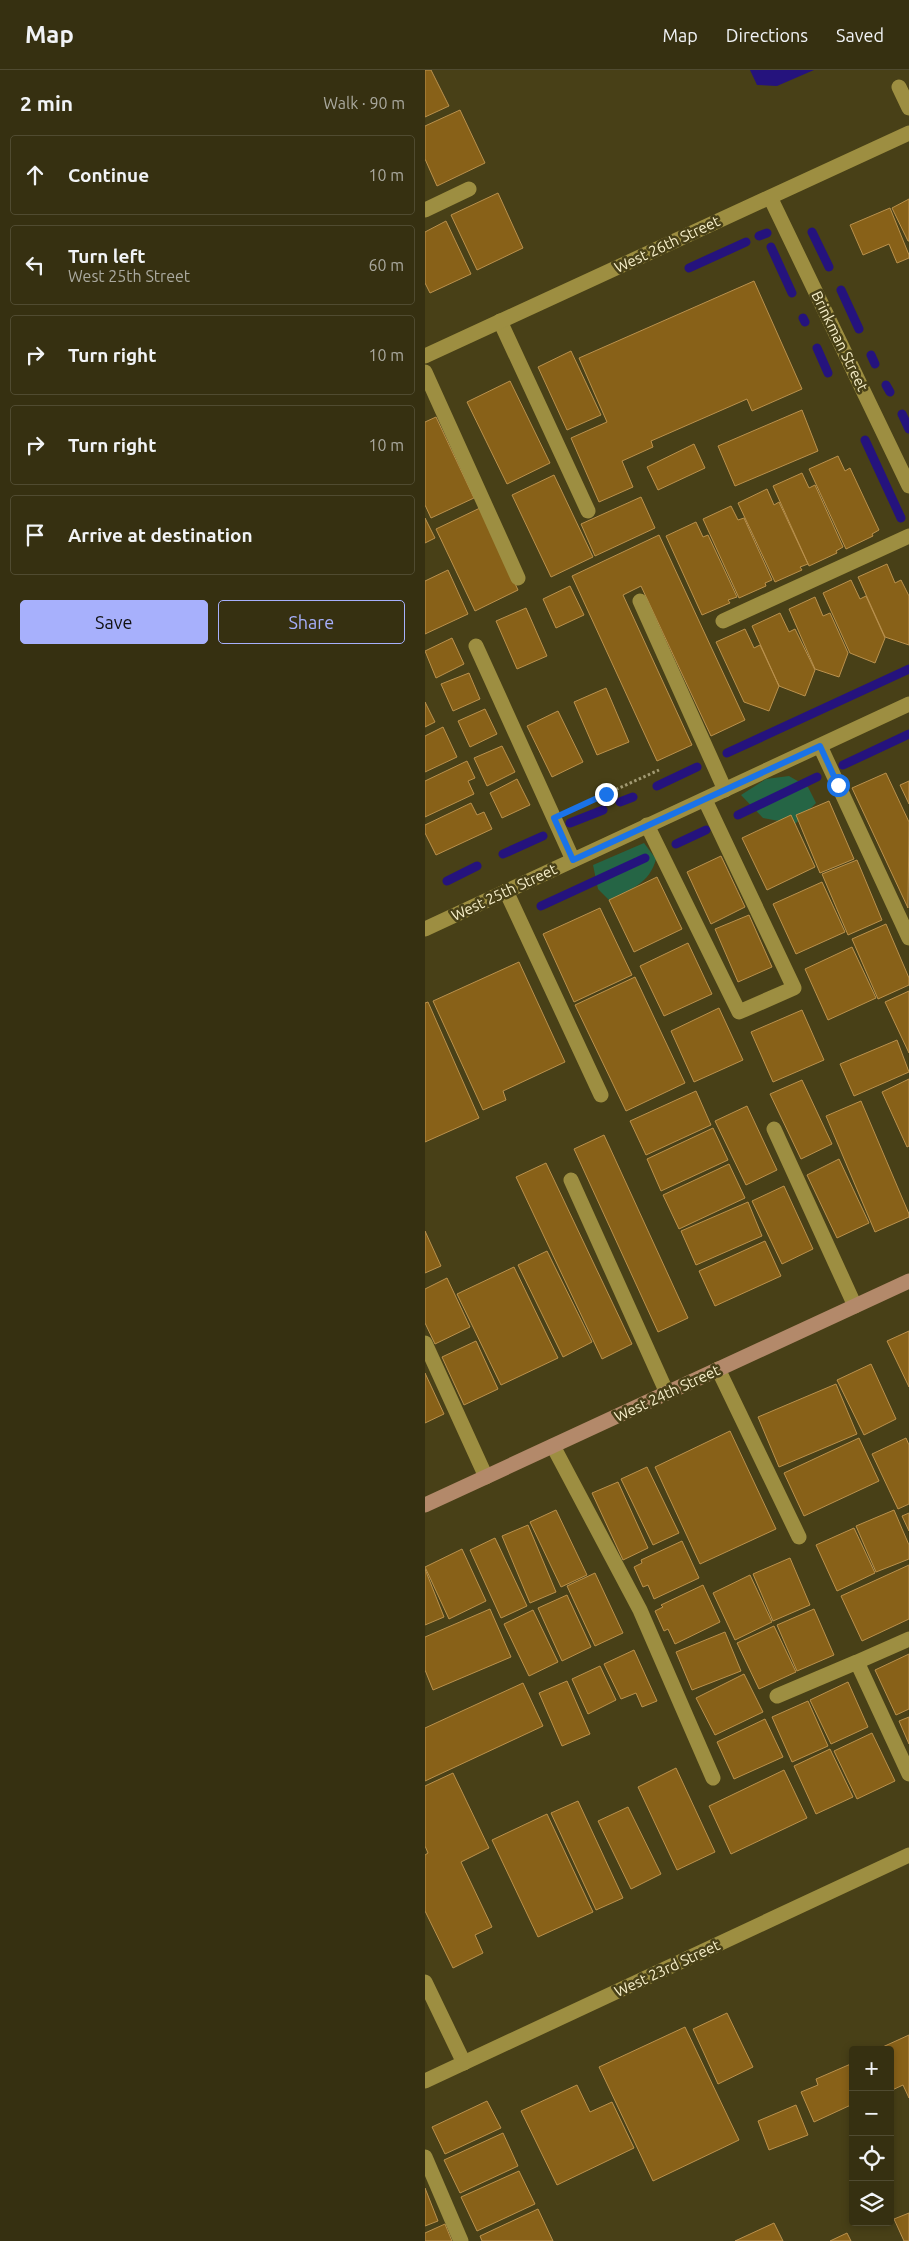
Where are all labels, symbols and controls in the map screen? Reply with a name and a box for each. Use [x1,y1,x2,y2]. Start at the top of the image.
text: Map [25,21,74,48]
text: Map [662,25,698,45]
text: Directions [726,25,808,45]
text: Saved [836,25,884,45]
text: 2 min [20,91,73,115]
text: Walk · 90 m [323,94,405,112]
icon: ahead [21,161,49,189]
text: Continue [68,164,149,186]
text: 10 m [368,166,404,184]
street label: West 26th Street [612,212,723,276]
text: Turn left [68,245,146,267]
icon: left [21,251,49,279]
text: 60 m [368,256,404,274]
text: West 25th Street [68,267,190,285]
street label: Brinkman Street [808,288,872,394]
icon: right [21,341,49,369]
text: Turn right [68,344,156,366]
text: 10 m [368,346,404,364]
icon: right [21,431,49,459]
text: Turn right [68,434,156,456]
text: 10 m [368,436,404,454]
icon: arrive [21,521,49,549]
text: Arrive at destination [68,524,253,546]
button: Save [20,600,208,644]
button: Share [218,600,405,644]
route start [827,774,850,797]
route end [595,783,618,806]
street label: West 25th Street [449,860,560,924]
street label: West 24th Street [612,1361,723,1425]
street label: West 23rd Street [612,1936,723,2000]
map controls [849,2046,894,2226]
button: + [849,2046,894,2091]
button: − [849,2091,894,2136]
button: locate [849,2136,894,2181]
button: layers [849,2181,894,2226]

